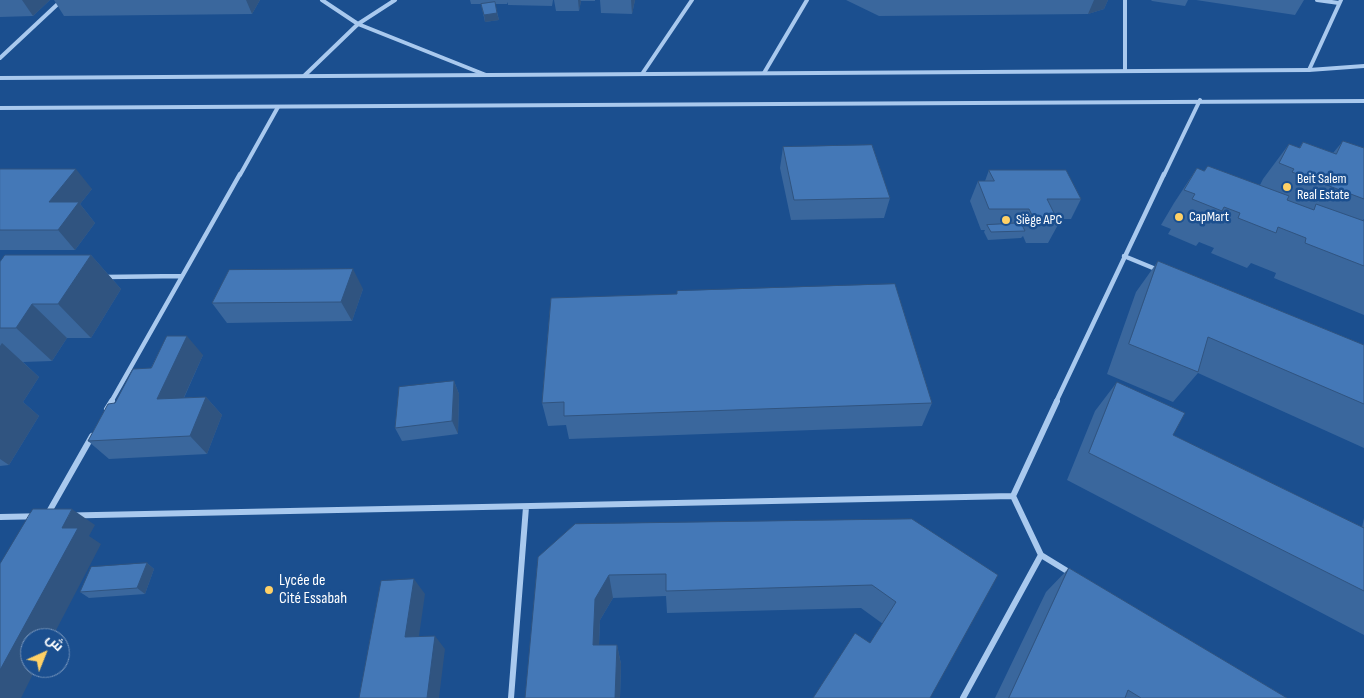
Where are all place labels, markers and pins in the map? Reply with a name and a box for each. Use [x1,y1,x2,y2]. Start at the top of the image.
place label: Beit Salem Real Estate [1297,171,1349,203]
marker: Beit Salem Real Estate [1281,181,1293,193]
place label: CapMart [1189,209,1229,225]
marker: CapMart [1173,211,1185,223]
place label: Siège APC [1016,212,1062,228]
marker: Siège APC [1000,214,1012,226]
place label: Lycée de Cité Essabah [279,571,347,609]
marker: Lycée de Cité Essabah [263,584,275,596]

